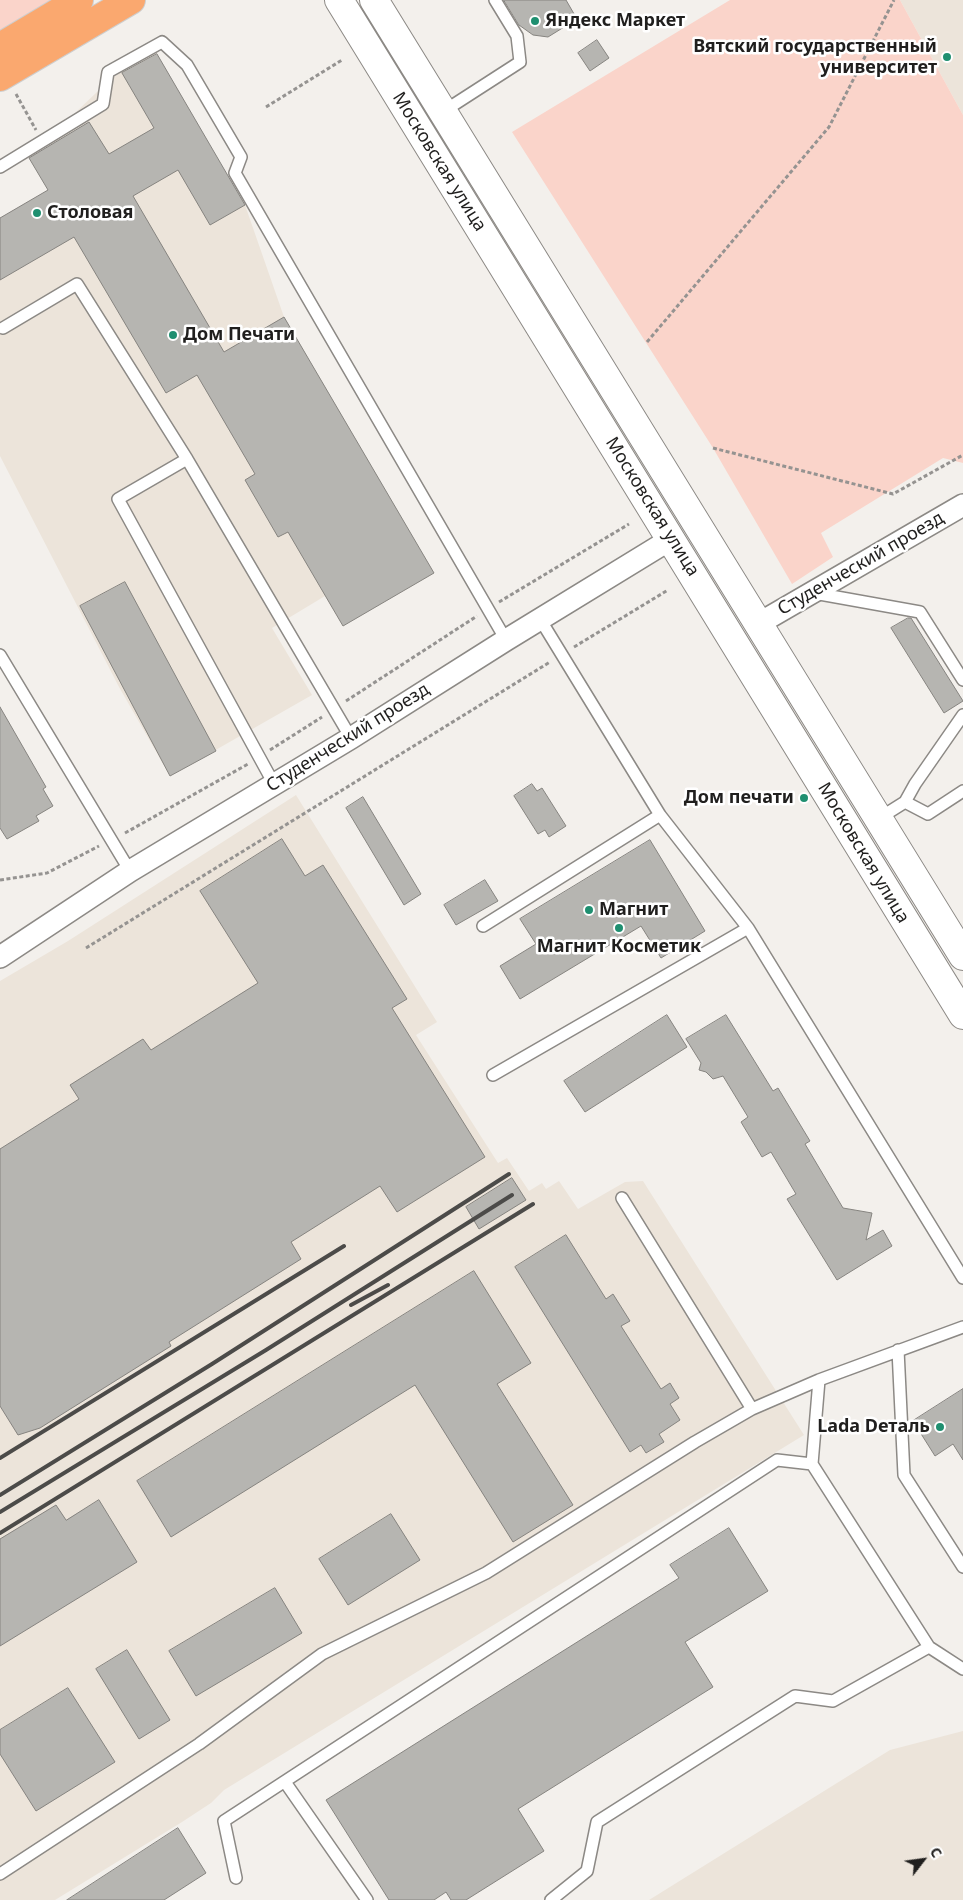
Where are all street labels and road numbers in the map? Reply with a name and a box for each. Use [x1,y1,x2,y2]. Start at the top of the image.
street label: Московская улица [387,88,491,236]
street label: Московская улица [600,433,704,581]
street label: Студенческий проезд [774,508,948,620]
street label: Студенческий проезд [262,679,434,797]
street label: Московская улица [813,779,913,927]

